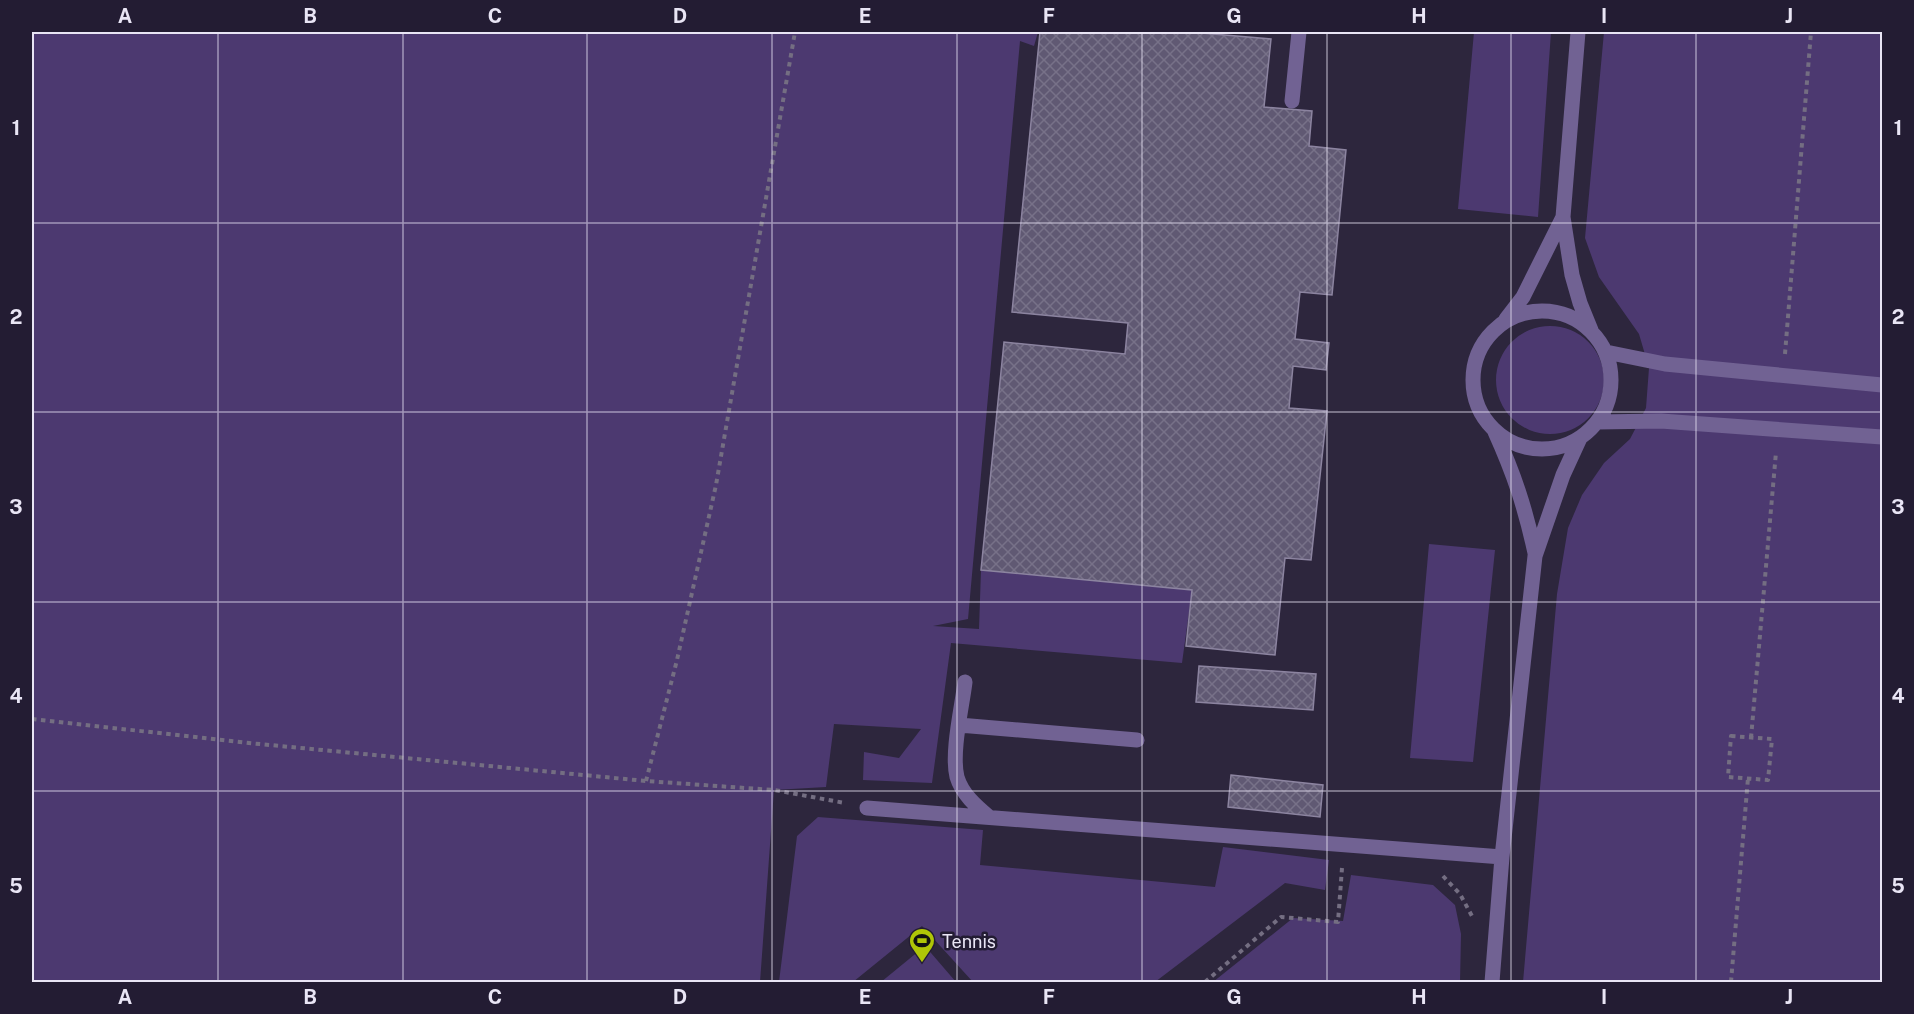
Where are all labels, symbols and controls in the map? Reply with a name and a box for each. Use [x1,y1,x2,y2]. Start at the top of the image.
text: A [118,4,132,28]
text: B [303,4,317,28]
text: C [488,4,502,28]
text: D [673,4,687,28]
text: E [859,4,871,28]
text: F [1043,4,1055,28]
text: G [1226,4,1242,28]
text: H [1411,4,1427,28]
text: I [1601,4,1607,28]
text: J [1785,4,1793,28]
text: 1 [12,116,20,140]
text: 1 [1894,116,1902,140]
text: 2 [10,305,22,329]
text: 2 [1892,305,1904,329]
text: 3 [9,495,23,519]
text: 3 [1891,495,1905,519]
text: 4 [9,684,23,708]
text: 4 [1891,684,1905,708]
text: 5 [9,874,23,898]
text: 5 [1891,874,1905,898]
sports icon: Tennis [907,926,937,964]
place label: Tennis [942,931,996,952]
text: A [118,985,132,1009]
text: B [303,985,317,1009]
text: C [488,985,502,1009]
text: D [673,985,687,1009]
text: E [859,985,871,1009]
text: F [1043,985,1055,1009]
text: G [1226,985,1242,1009]
text: H [1411,985,1427,1009]
text: I [1601,985,1607,1009]
text: J [1785,985,1793,1009]

